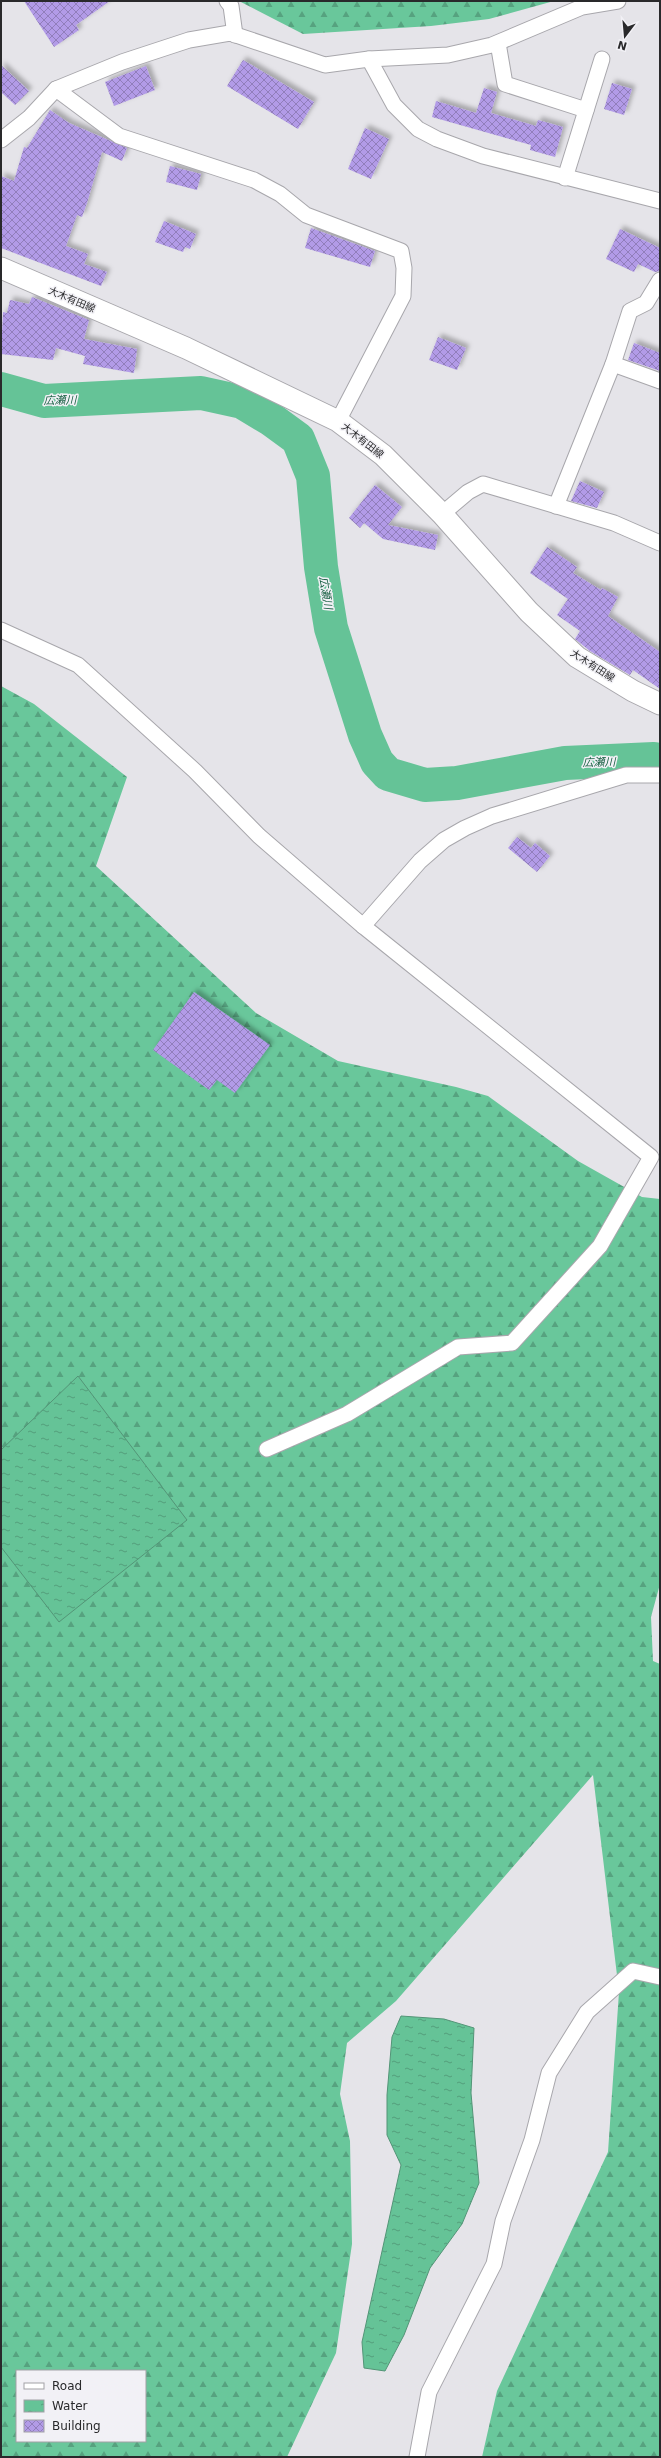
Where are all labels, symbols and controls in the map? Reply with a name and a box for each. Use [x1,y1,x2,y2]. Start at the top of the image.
north arrow [605,16,645,56]
text: N [616,38,629,53]
street label: 大木有田線 [47,285,97,314]
water label: 広瀬川 [43,394,78,407]
street label: 大木有田線 [340,421,386,460]
water label: 広瀬川 [317,576,335,611]
street label: 大木有田線 [569,647,617,684]
water label: 広瀬川 [582,756,617,769]
legend [16,2370,146,2442]
text: Road [52,2379,82,2393]
text: Water [52,2399,88,2413]
text: Building [52,2419,101,2433]

